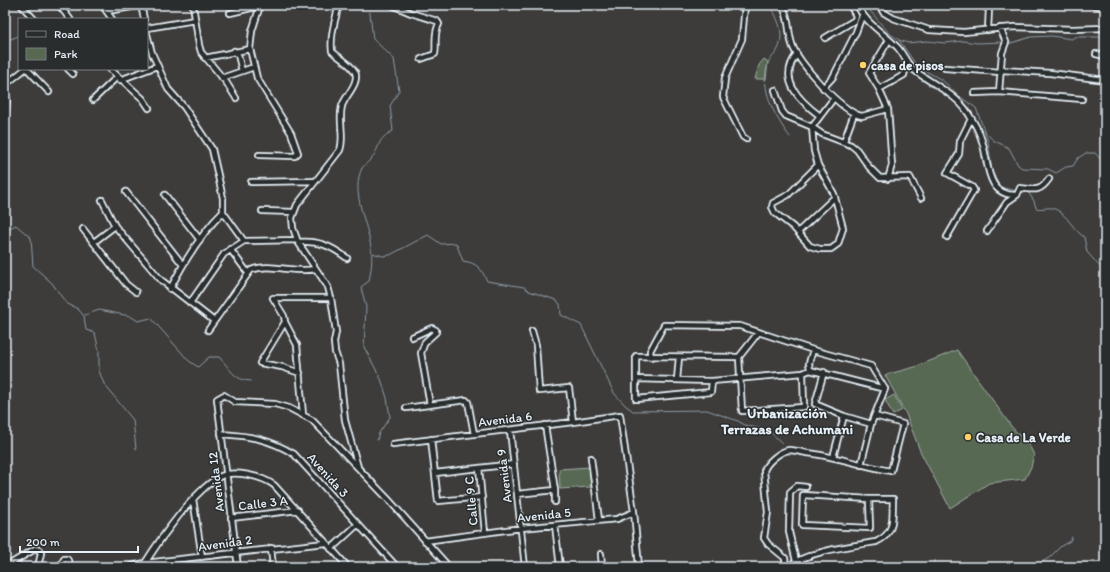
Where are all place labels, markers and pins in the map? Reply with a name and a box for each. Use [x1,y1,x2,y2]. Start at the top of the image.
place label: casa de pisos [871,58,944,74]
marker: casa de pisos [858,60,868,70]
place label: Casa de La Verde [976,430,1071,445]
marker: Casa de La Verde [963,432,973,442]

